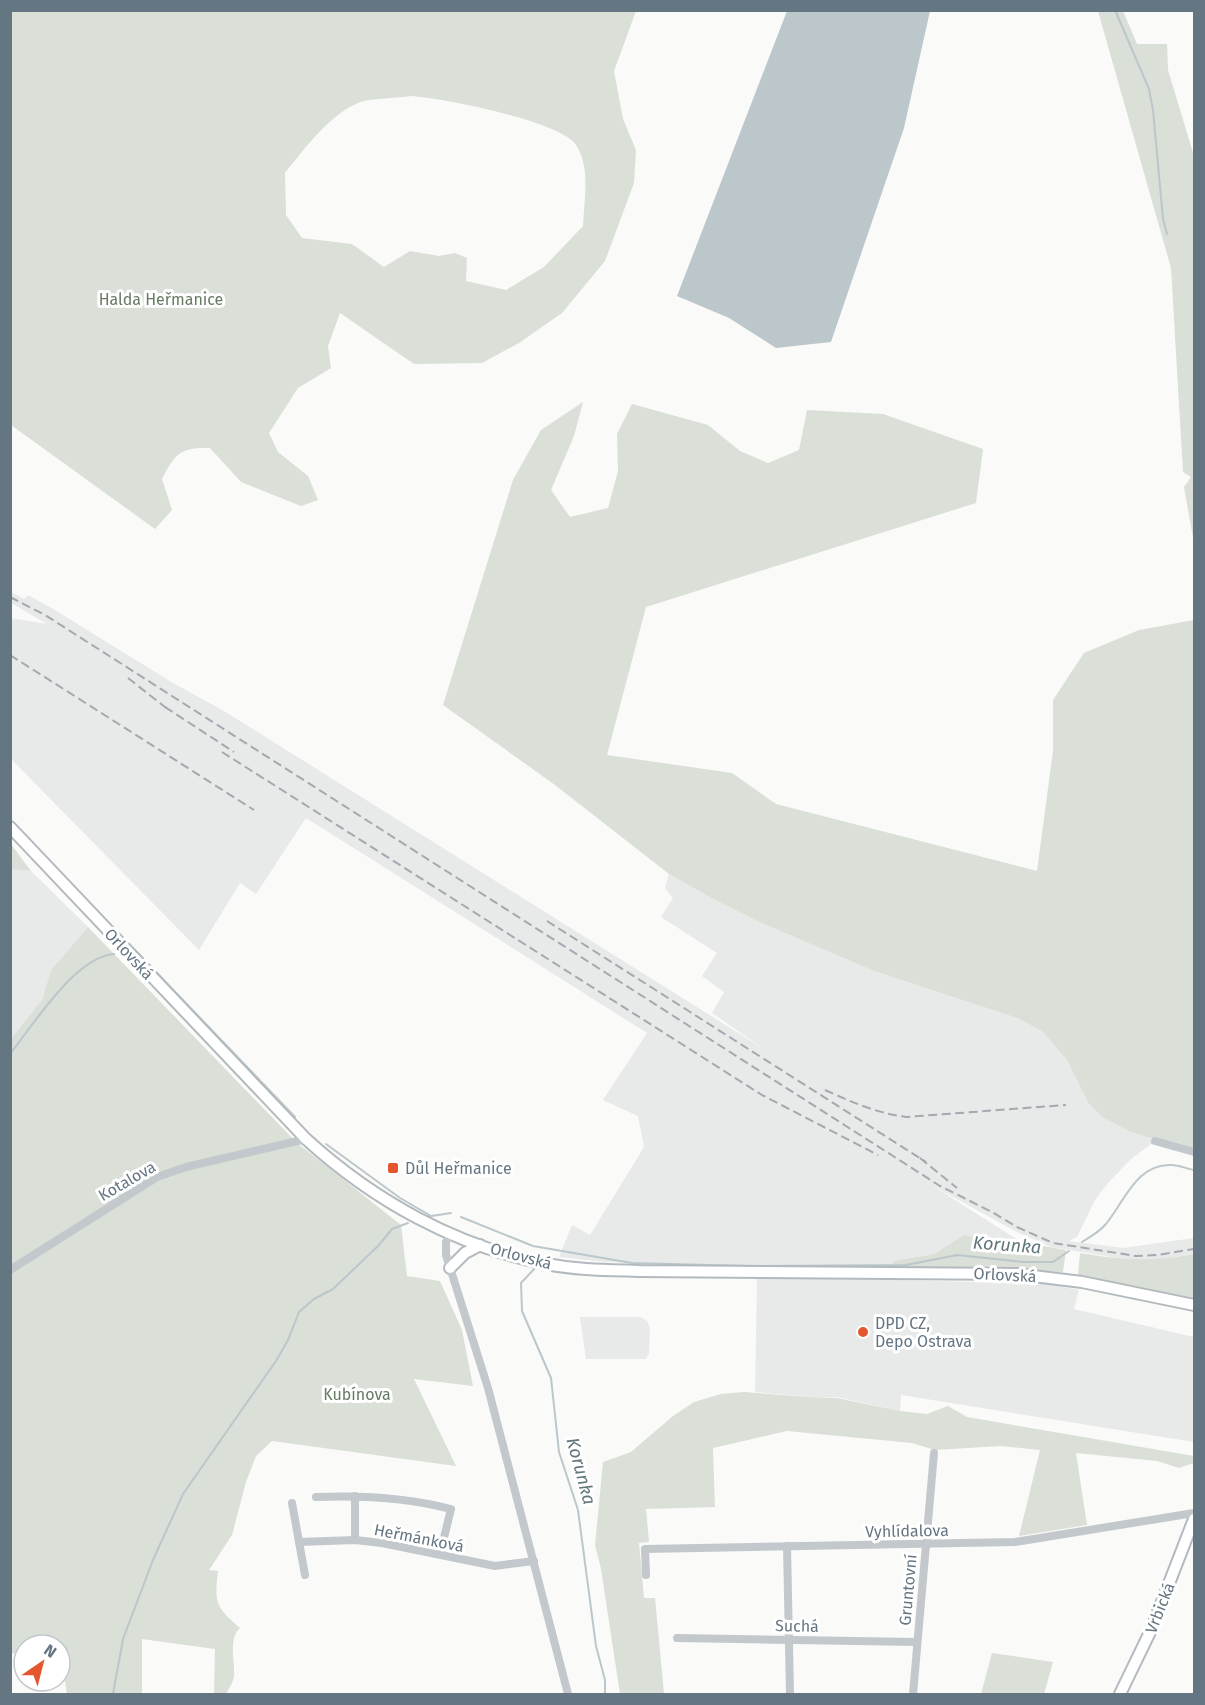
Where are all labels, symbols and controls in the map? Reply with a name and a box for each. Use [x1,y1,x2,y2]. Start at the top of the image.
park label: Halda Heřmanice [99,290,223,309]
street label: Orlovská [101,924,157,984]
street label: Kotalova [95,1157,159,1205]
place label: Důl Heřmanice [405,1159,512,1178]
marker: Důl Heřmanice [386,1161,400,1175]
water label: Korunka [972,1232,1042,1258]
street label: Orlovská [488,1239,554,1273]
street label: Orlovská [973,1264,1037,1286]
place label: DPD CZ, Depo Ostrava [875,1314,972,1351]
marker: DPD CZ, Depo Ostrava [856,1325,870,1339]
park label: Kubínova [323,1385,391,1404]
water label: Korunka [562,1435,600,1507]
street label: Heřmánková [372,1520,466,1556]
street label: Vyhlídalova [865,1521,949,1541]
street label: Gruntovní [895,1553,921,1626]
street label: Vrbická [1141,1580,1179,1636]
street label: Suchá [775,1616,819,1636]
north arrow [12,1633,72,1693]
text: N [41,1640,60,1662]

